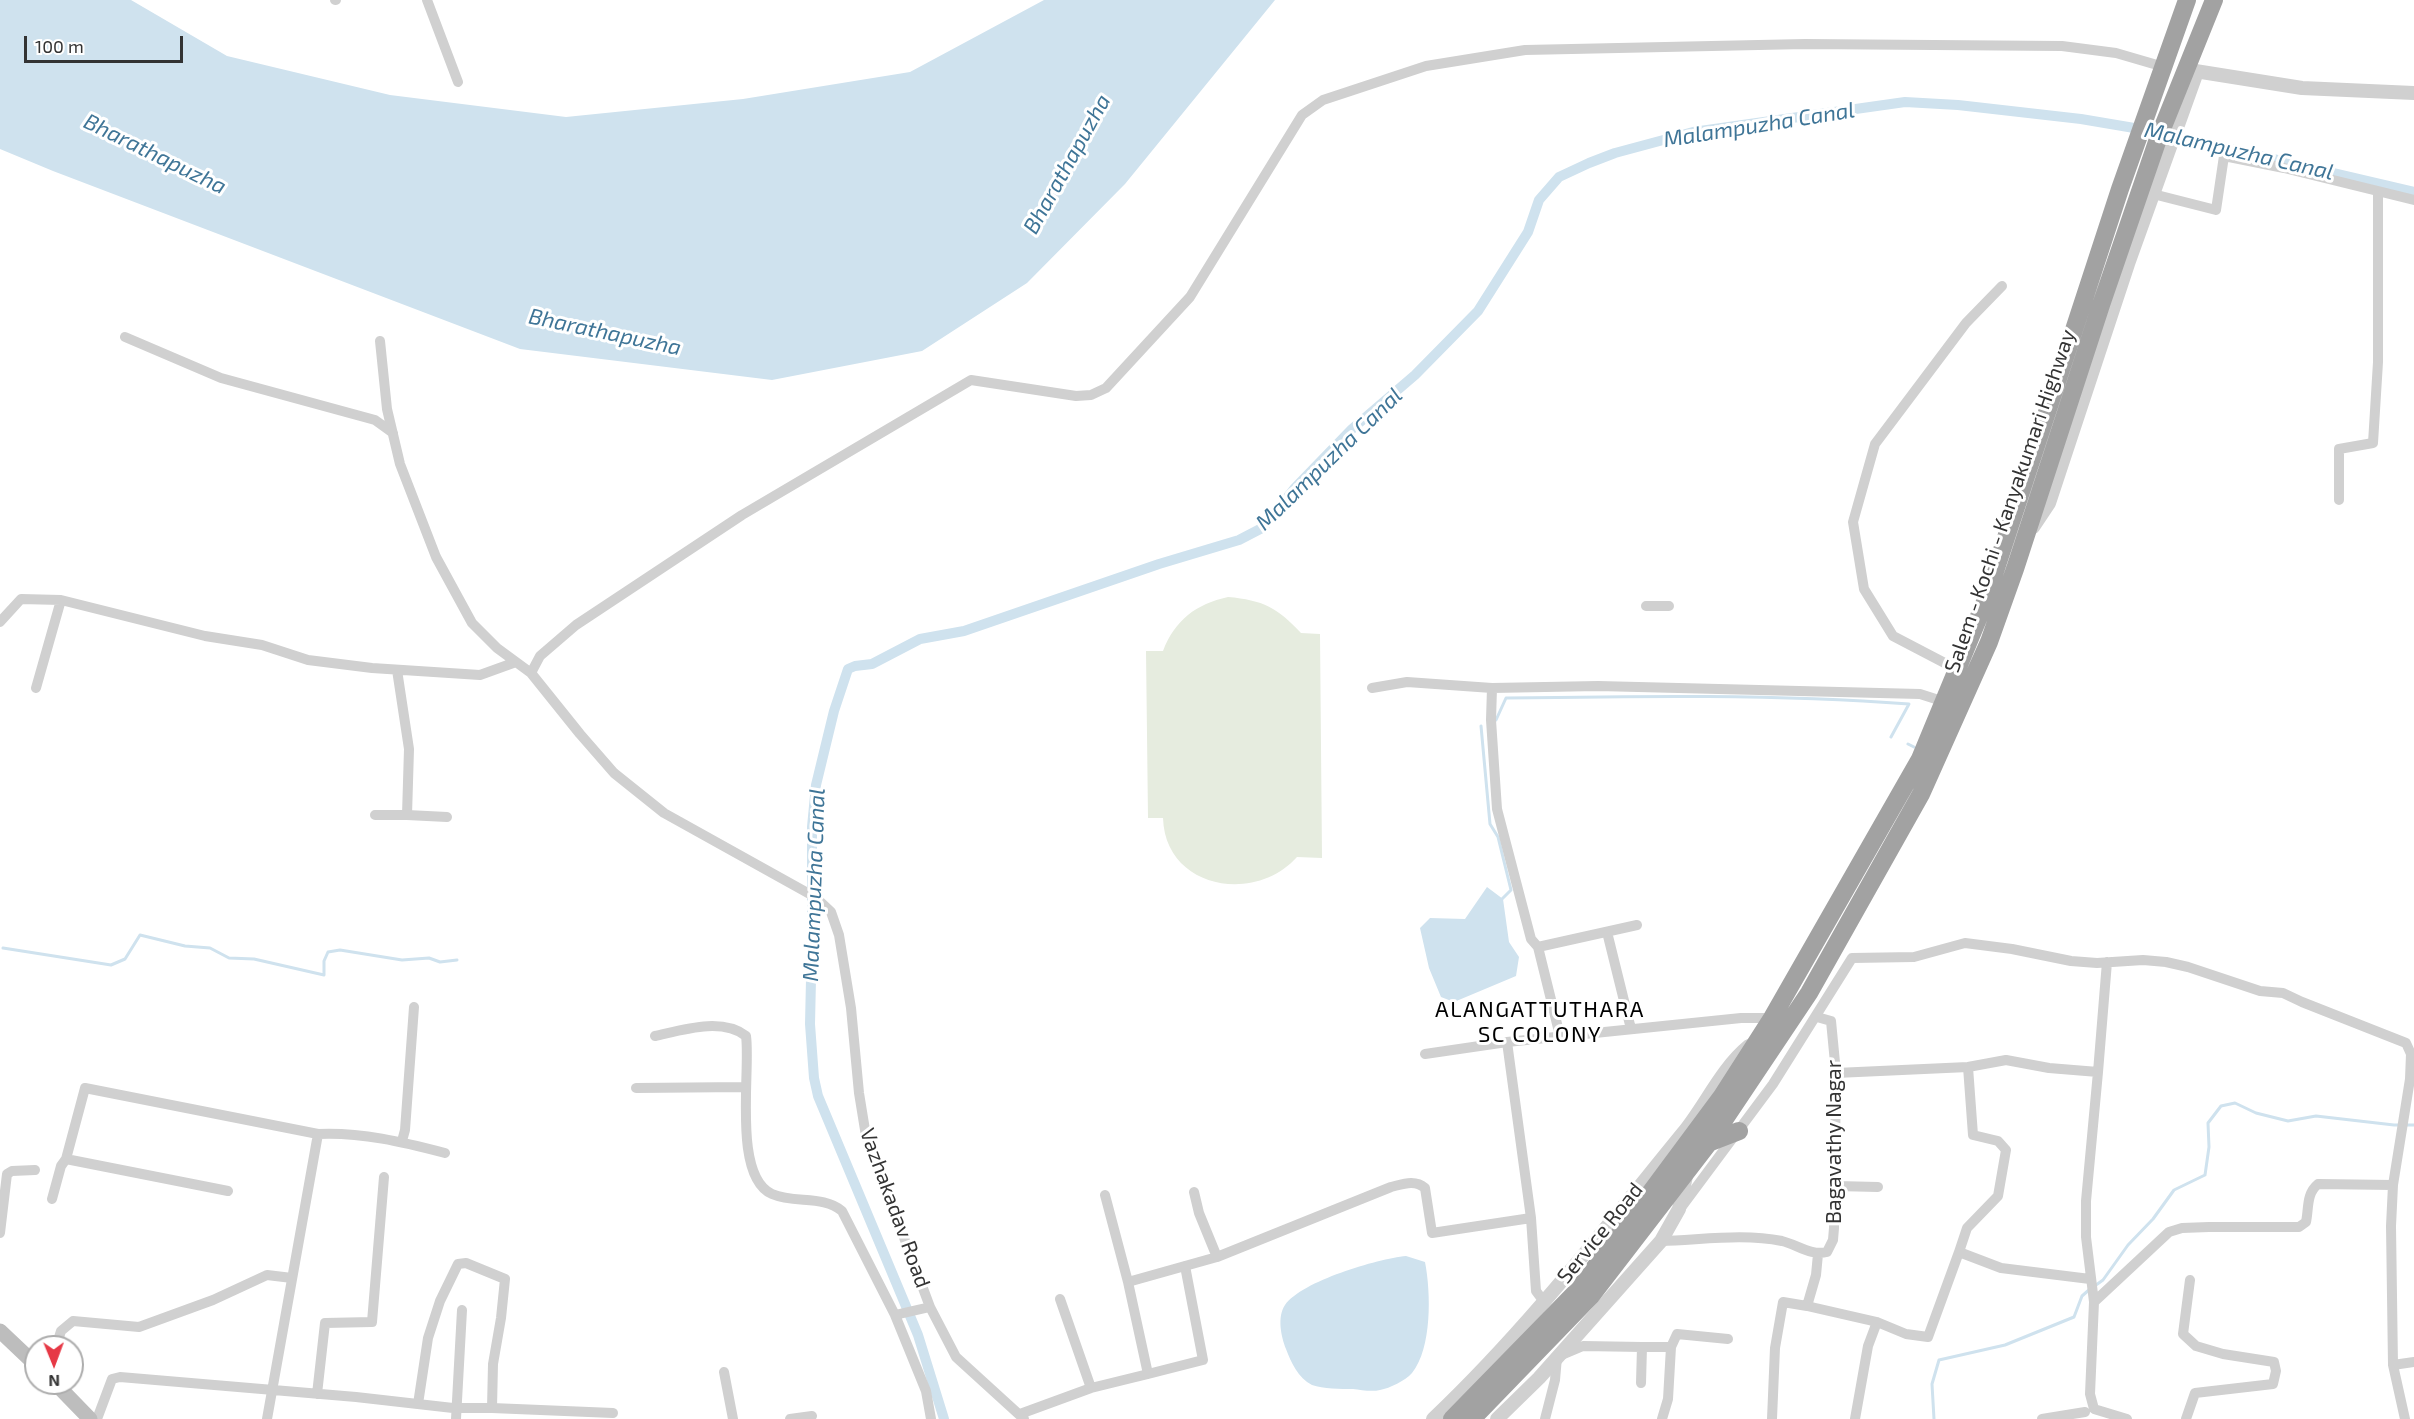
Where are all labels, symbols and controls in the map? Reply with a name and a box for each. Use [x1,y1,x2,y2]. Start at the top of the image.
scale bar [27,24,186,62]
text: 100 m [35,35,84,57]
water label: Bharathapuzha [1018,90,1116,238]
water label: Malampuzha Canal [1661,97,1857,153]
water label: Bharathapuzha [79,108,231,200]
water label: Malampuzha Canal [2142,116,2336,186]
water label: Bharathapuzha [526,303,684,361]
street label: Salem - Kochi - Kanyakumari Highway [1939,326,2081,676]
water label: Malampuzha Canal [1250,382,1408,536]
water label: Malampuzha Canal [797,788,831,982]
district label: ALANGATTUTHARA SC COLONY [1435,997,1645,1048]
street label: Bagavathy Nagar [1821,1060,1847,1224]
street label: Vazhakadav Road [854,1125,936,1291]
street label: Service Road [1552,1178,1648,1288]
north arrow [24,1335,84,1395]
text: N [48,1372,60,1391]

